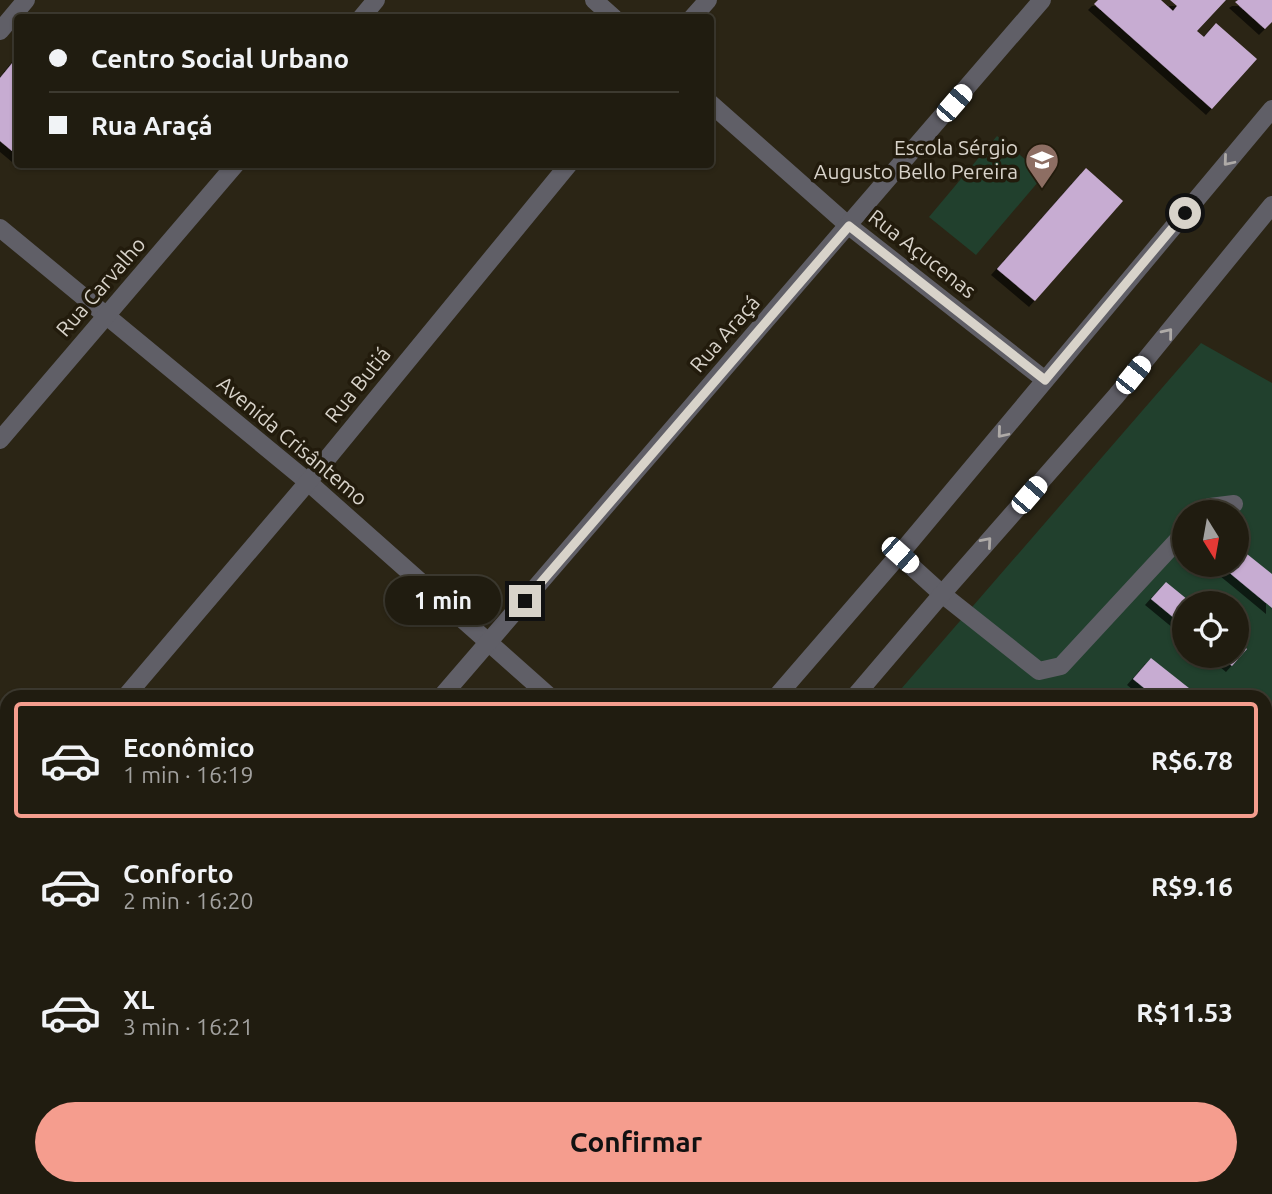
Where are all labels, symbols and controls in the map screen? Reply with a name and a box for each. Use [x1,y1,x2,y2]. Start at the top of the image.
text: Centro Social Urbano [91,44,349,73]
car [933,80,976,126]
text: Rua Araçá [91,111,213,140]
place label: Escola Sérgio Augusto Bello Pereira [814,135,1018,183]
school or university icon: Escola Sérgio Augusto Bello Pereira [1023,141,1061,190]
one-way arrow [1224,153,1236,166]
route start [1169,197,1201,229]
street label: Rua Açucenas [864,204,981,302]
street label: Rua Carvalho [51,232,150,341]
street label: Rua Araçá [684,290,764,377]
one-way arrow [1159,328,1172,340]
street label: Rua Butiá [320,342,395,427]
car [1112,352,1155,398]
street label: Avenida Crisântemo [213,371,372,510]
one-way arrow [997,425,1010,437]
car [1008,472,1051,518]
north arrow [1172,500,1250,578]
map controls [1172,500,1249,668]
car [878,533,923,577]
one-way arrow [979,538,991,551]
callout: 1 min [385,576,500,626]
route end [509,585,541,617]
text: 1 min [414,588,472,613]
button: locate [1172,591,1249,668]
icon: car [39,729,102,792]
text: Econômico [123,733,255,762]
text: R$6.78 [1151,746,1233,775]
text: 1 min · 16:19 [123,762,254,787]
icon: car [39,855,102,918]
text: Conforto [123,859,234,888]
text: R$9.16 [1151,872,1233,901]
text: 2 min · 16:20 [123,888,254,913]
icon: car [39,981,102,1044]
text: XL [123,985,154,1014]
text: R$11.53 [1136,998,1233,1027]
text: 3 min · 16:21 [123,1014,254,1039]
button: Confirmar [35,1102,1237,1182]

